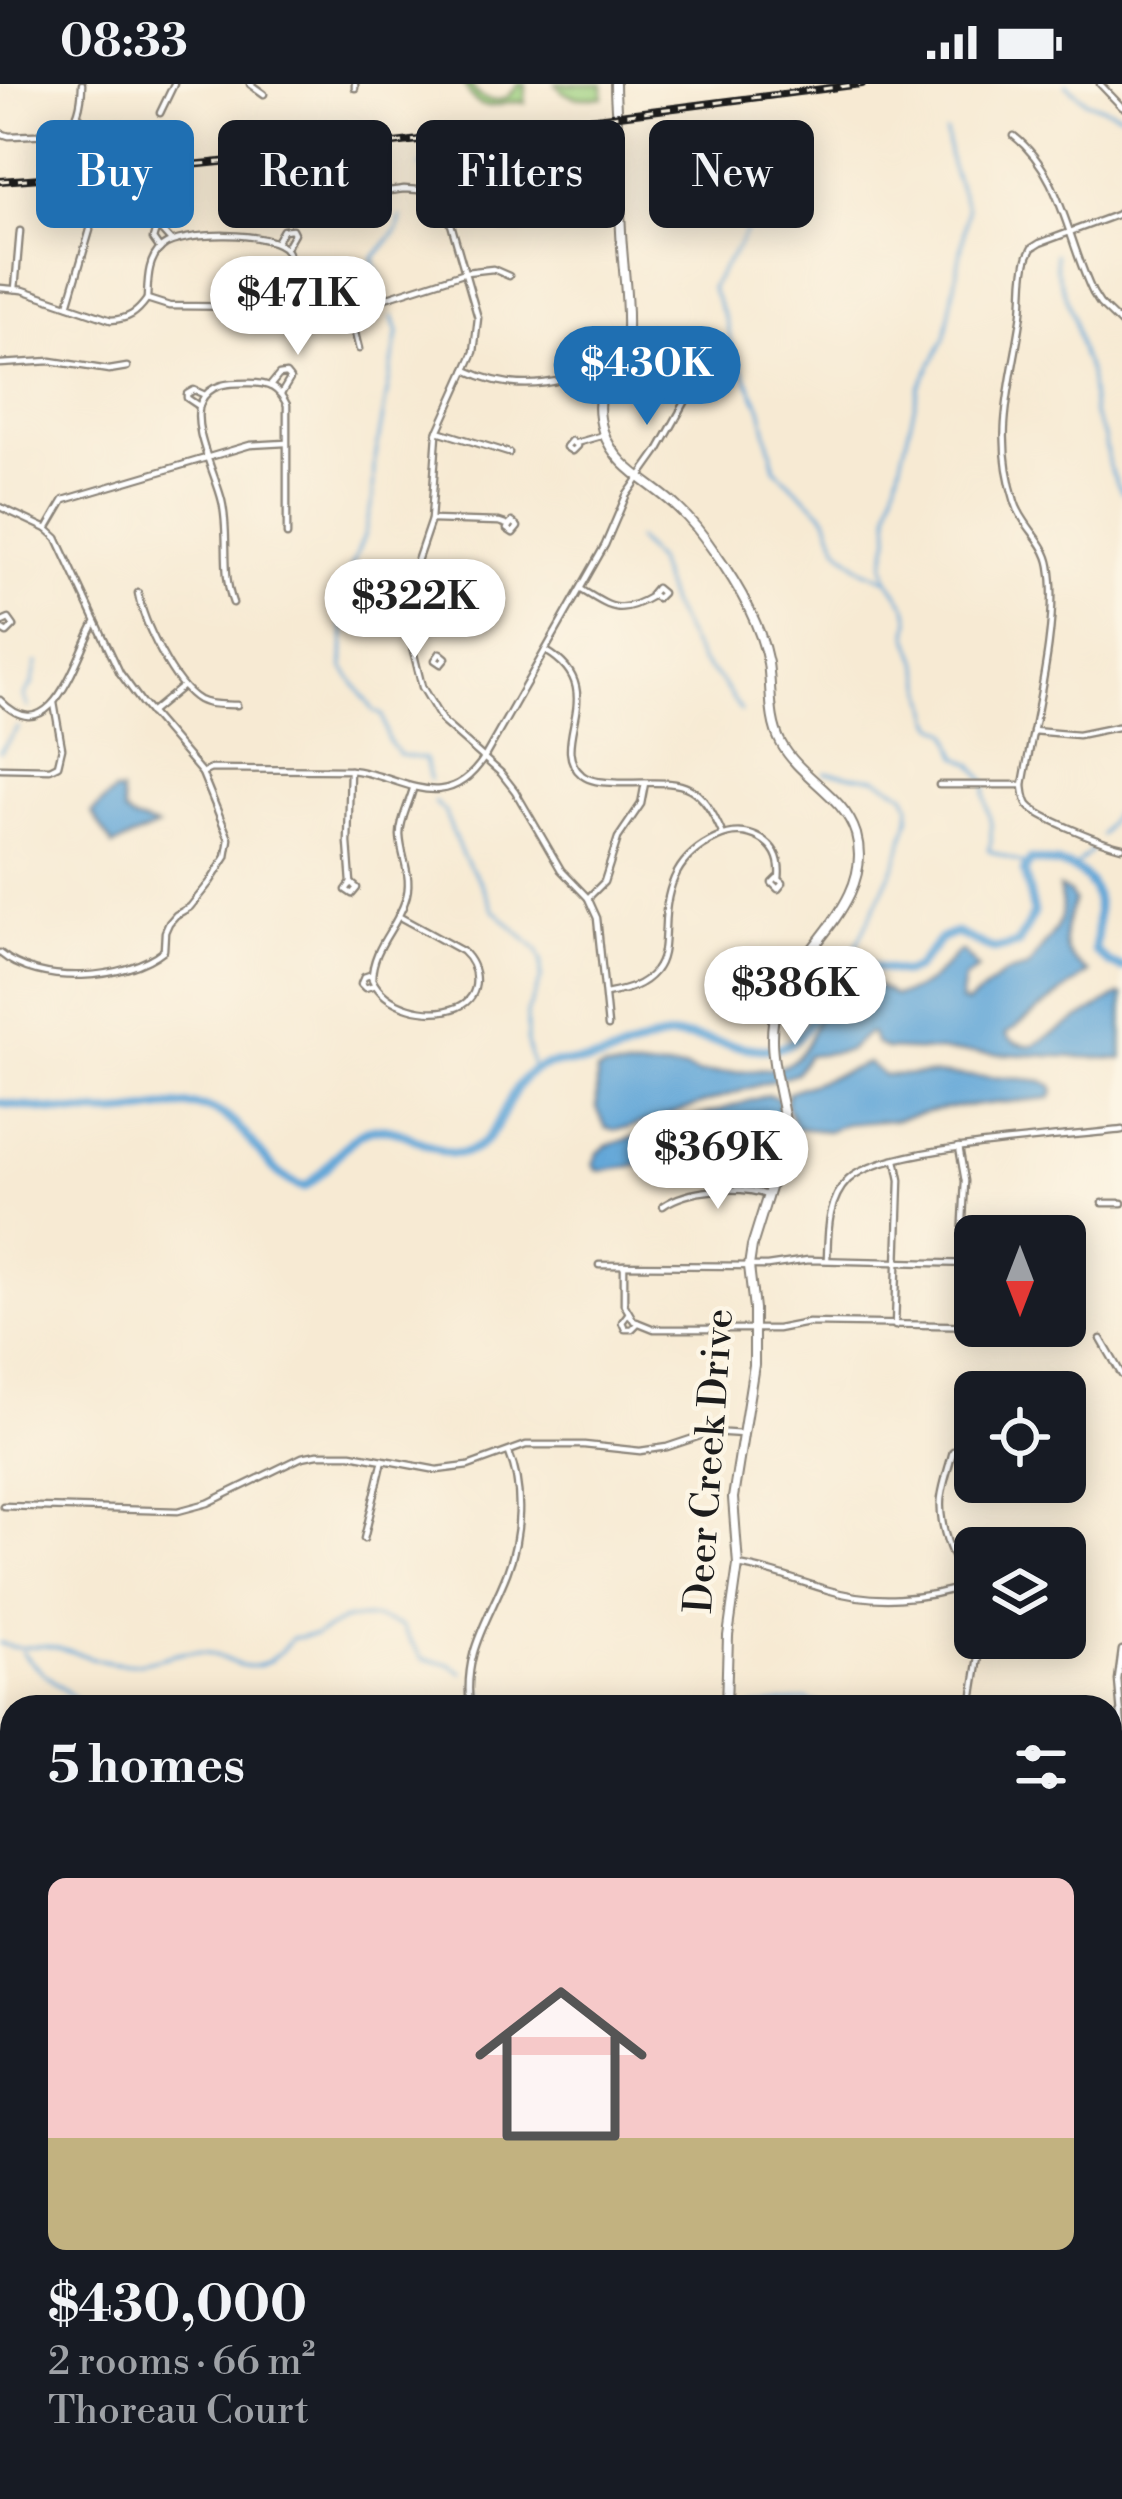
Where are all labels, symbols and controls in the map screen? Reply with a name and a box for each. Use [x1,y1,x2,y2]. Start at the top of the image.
text: 08:33 [60,14,188,71]
chip: Buy [36,120,194,228]
chip: Rent [218,120,392,228]
chip: Filters [416,120,625,228]
chip: New [649,120,814,228]
pin: $471K [214,256,382,358]
text: $471K [237,270,359,319]
pin: $430K [563,326,731,428]
text: $430K [581,340,713,389]
pin: $322K [331,559,499,661]
text: $322K [351,573,479,622]
pin: $386K [711,946,879,1048]
text: $386K [731,960,859,1009]
pin: $369K [634,1110,802,1212]
text: $369K [654,1124,782,1173]
north arrow [954,1215,1086,1347]
map controls [954,1215,1086,1659]
street label: Deer Creek Drive [675,1307,745,1615]
button: locate [954,1371,1086,1503]
button: layers [954,1527,1086,1659]
icon: filters [1008,1734,1074,1800]
text: 5 homes [48,1735,245,1799]
icon: home [453,1956,669,2172]
text: $430,000 [48,2274,307,2338]
text: 2 rooms · 66 m² [48,2338,315,2387]
text: Thoreau Court [48,2387,309,2436]

